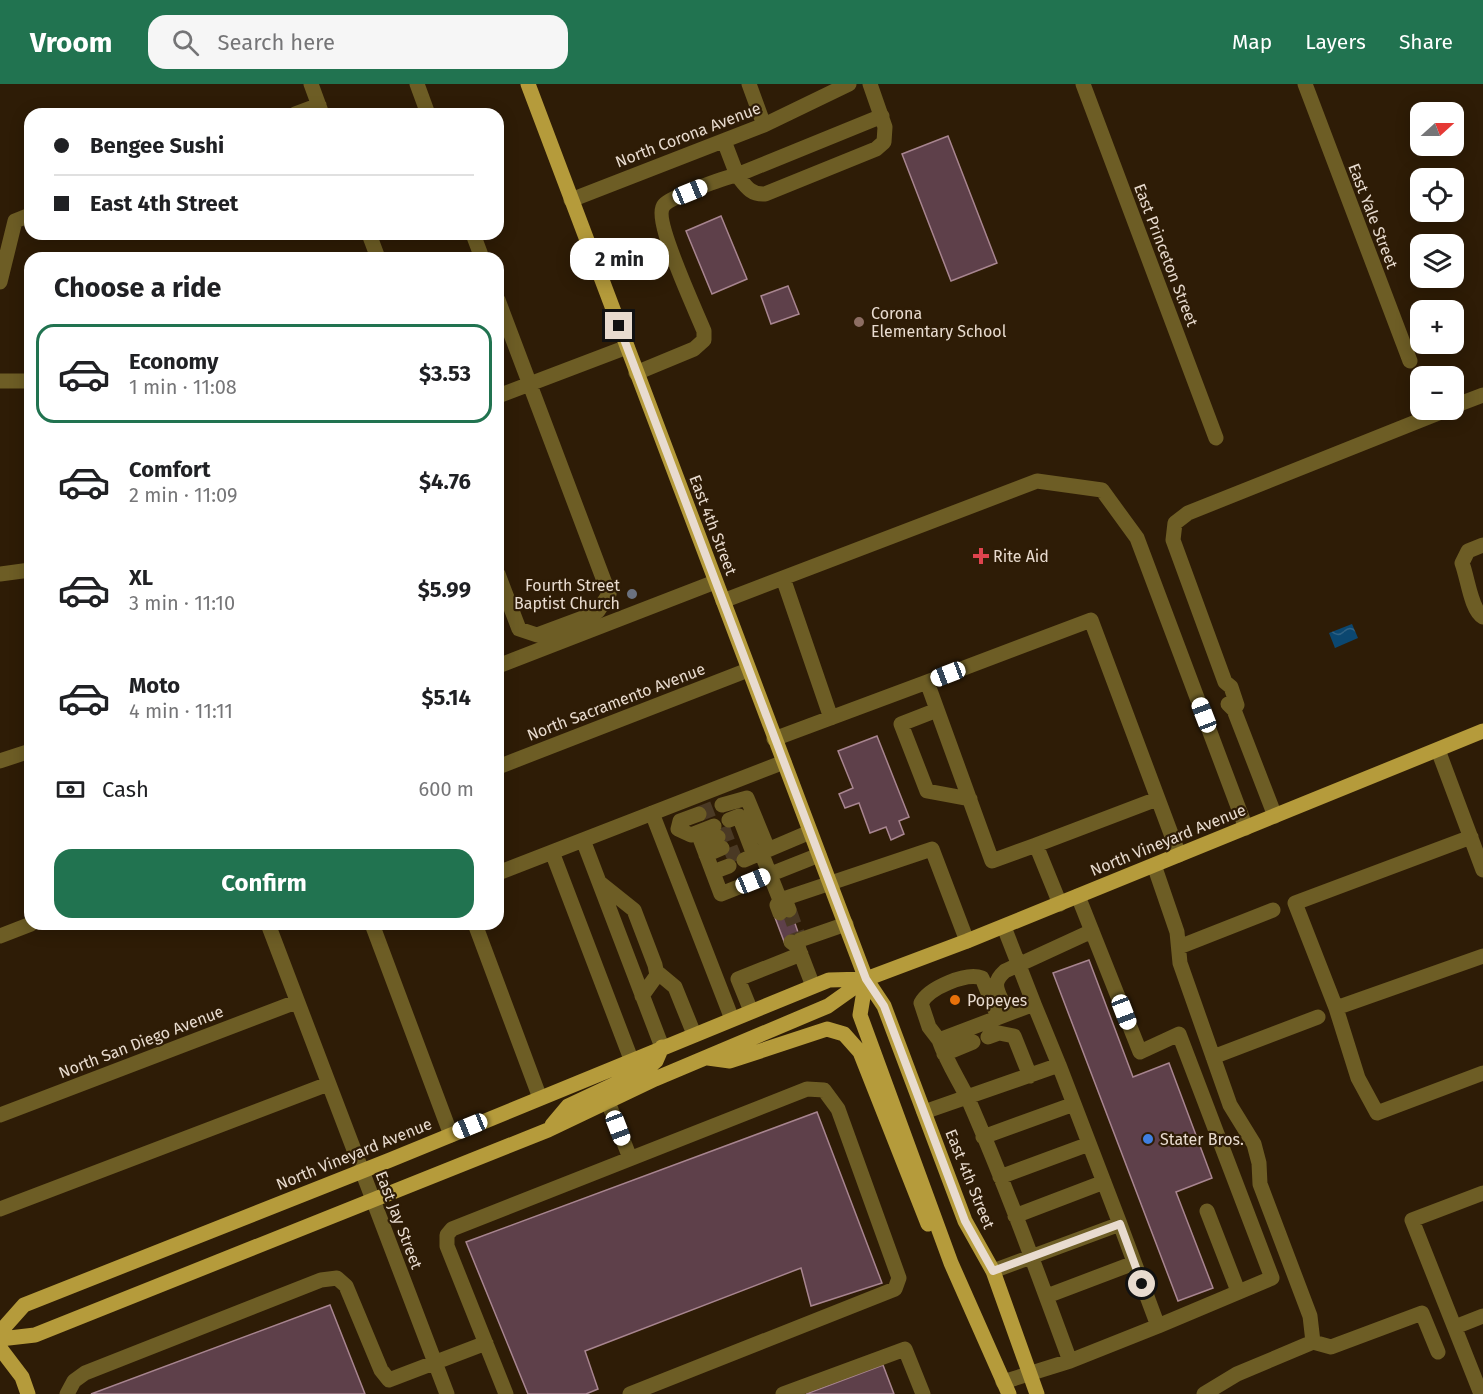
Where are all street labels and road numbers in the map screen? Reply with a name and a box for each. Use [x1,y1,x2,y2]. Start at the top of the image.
street label: North Corona Avenue [613,98,763,172]
street label: East Yale Street [1344,161,1402,272]
street label: East Princeton Street [1130,181,1202,329]
street label: East 4th Street [685,472,741,578]
street label: North Sacramento Avenue [524,659,708,745]
street label: North Vineyard Avenue [1087,800,1249,880]
street label: North San Diego Avenue [56,1002,226,1082]
street label: North Vineyard Avenue [273,1114,435,1194]
street label: East 4th Street [941,1126,999,1232]
street label: East Jay Street [372,1168,426,1272]

